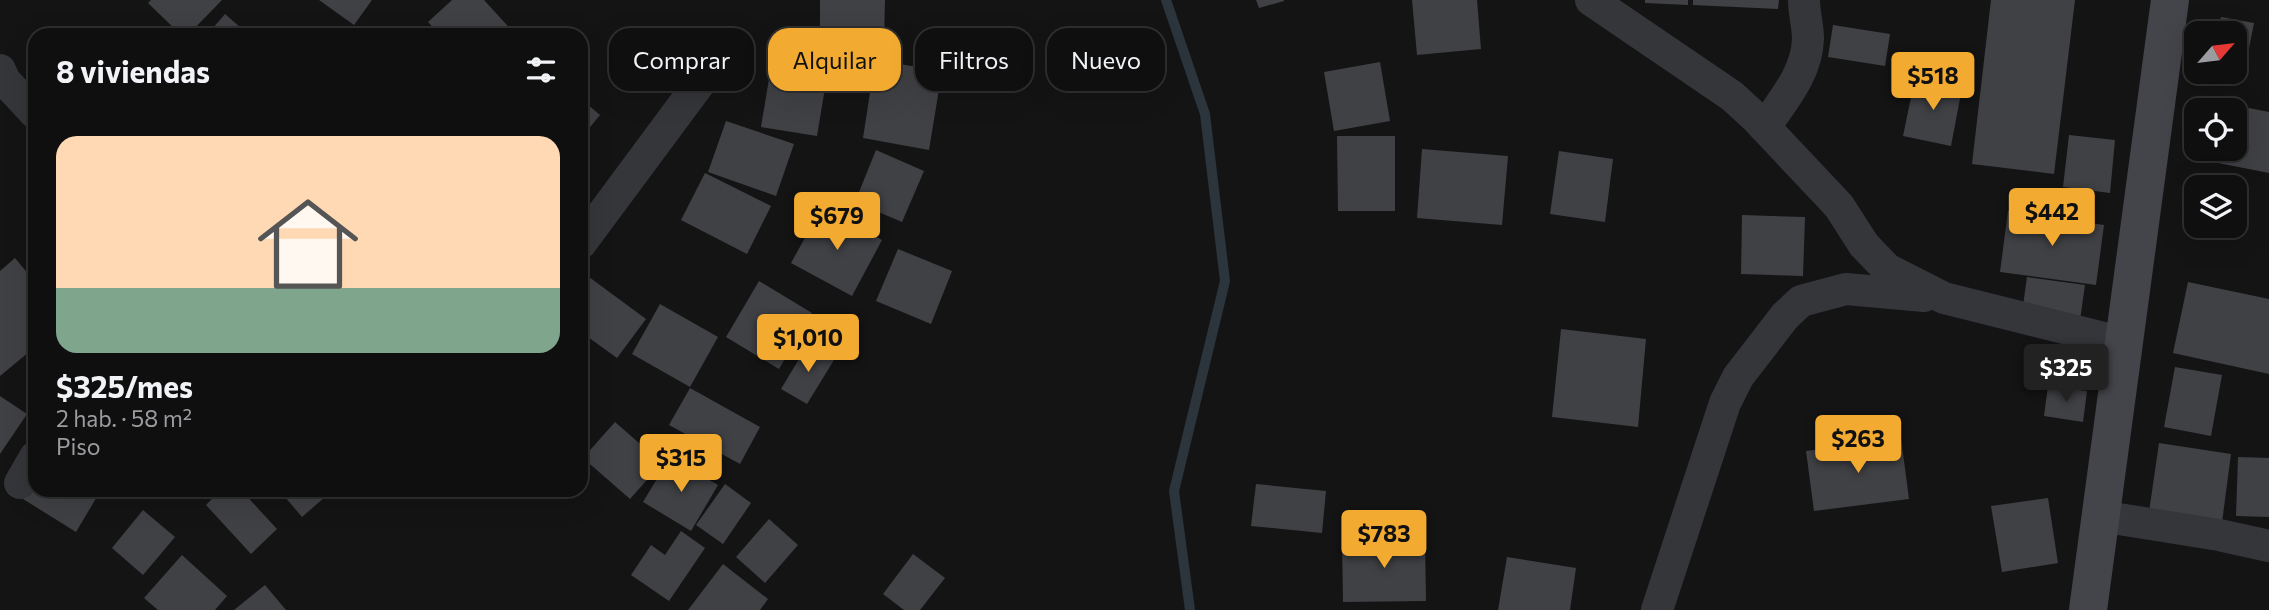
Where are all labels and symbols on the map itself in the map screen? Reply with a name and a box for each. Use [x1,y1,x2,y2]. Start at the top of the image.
north arrow [2184,21,2247,84]
pin: $518 [1892,52,1974,112]
pin: $442 [2011,188,2093,248]
pin: $679 [796,192,878,252]
pin: $1,010 [751,314,865,374]
pin: $325 [2025,344,2107,404]
pin: $263 [1817,416,1899,475]
pin: $315 [640,434,722,494]
pin: $783 [1343,510,1425,570]

